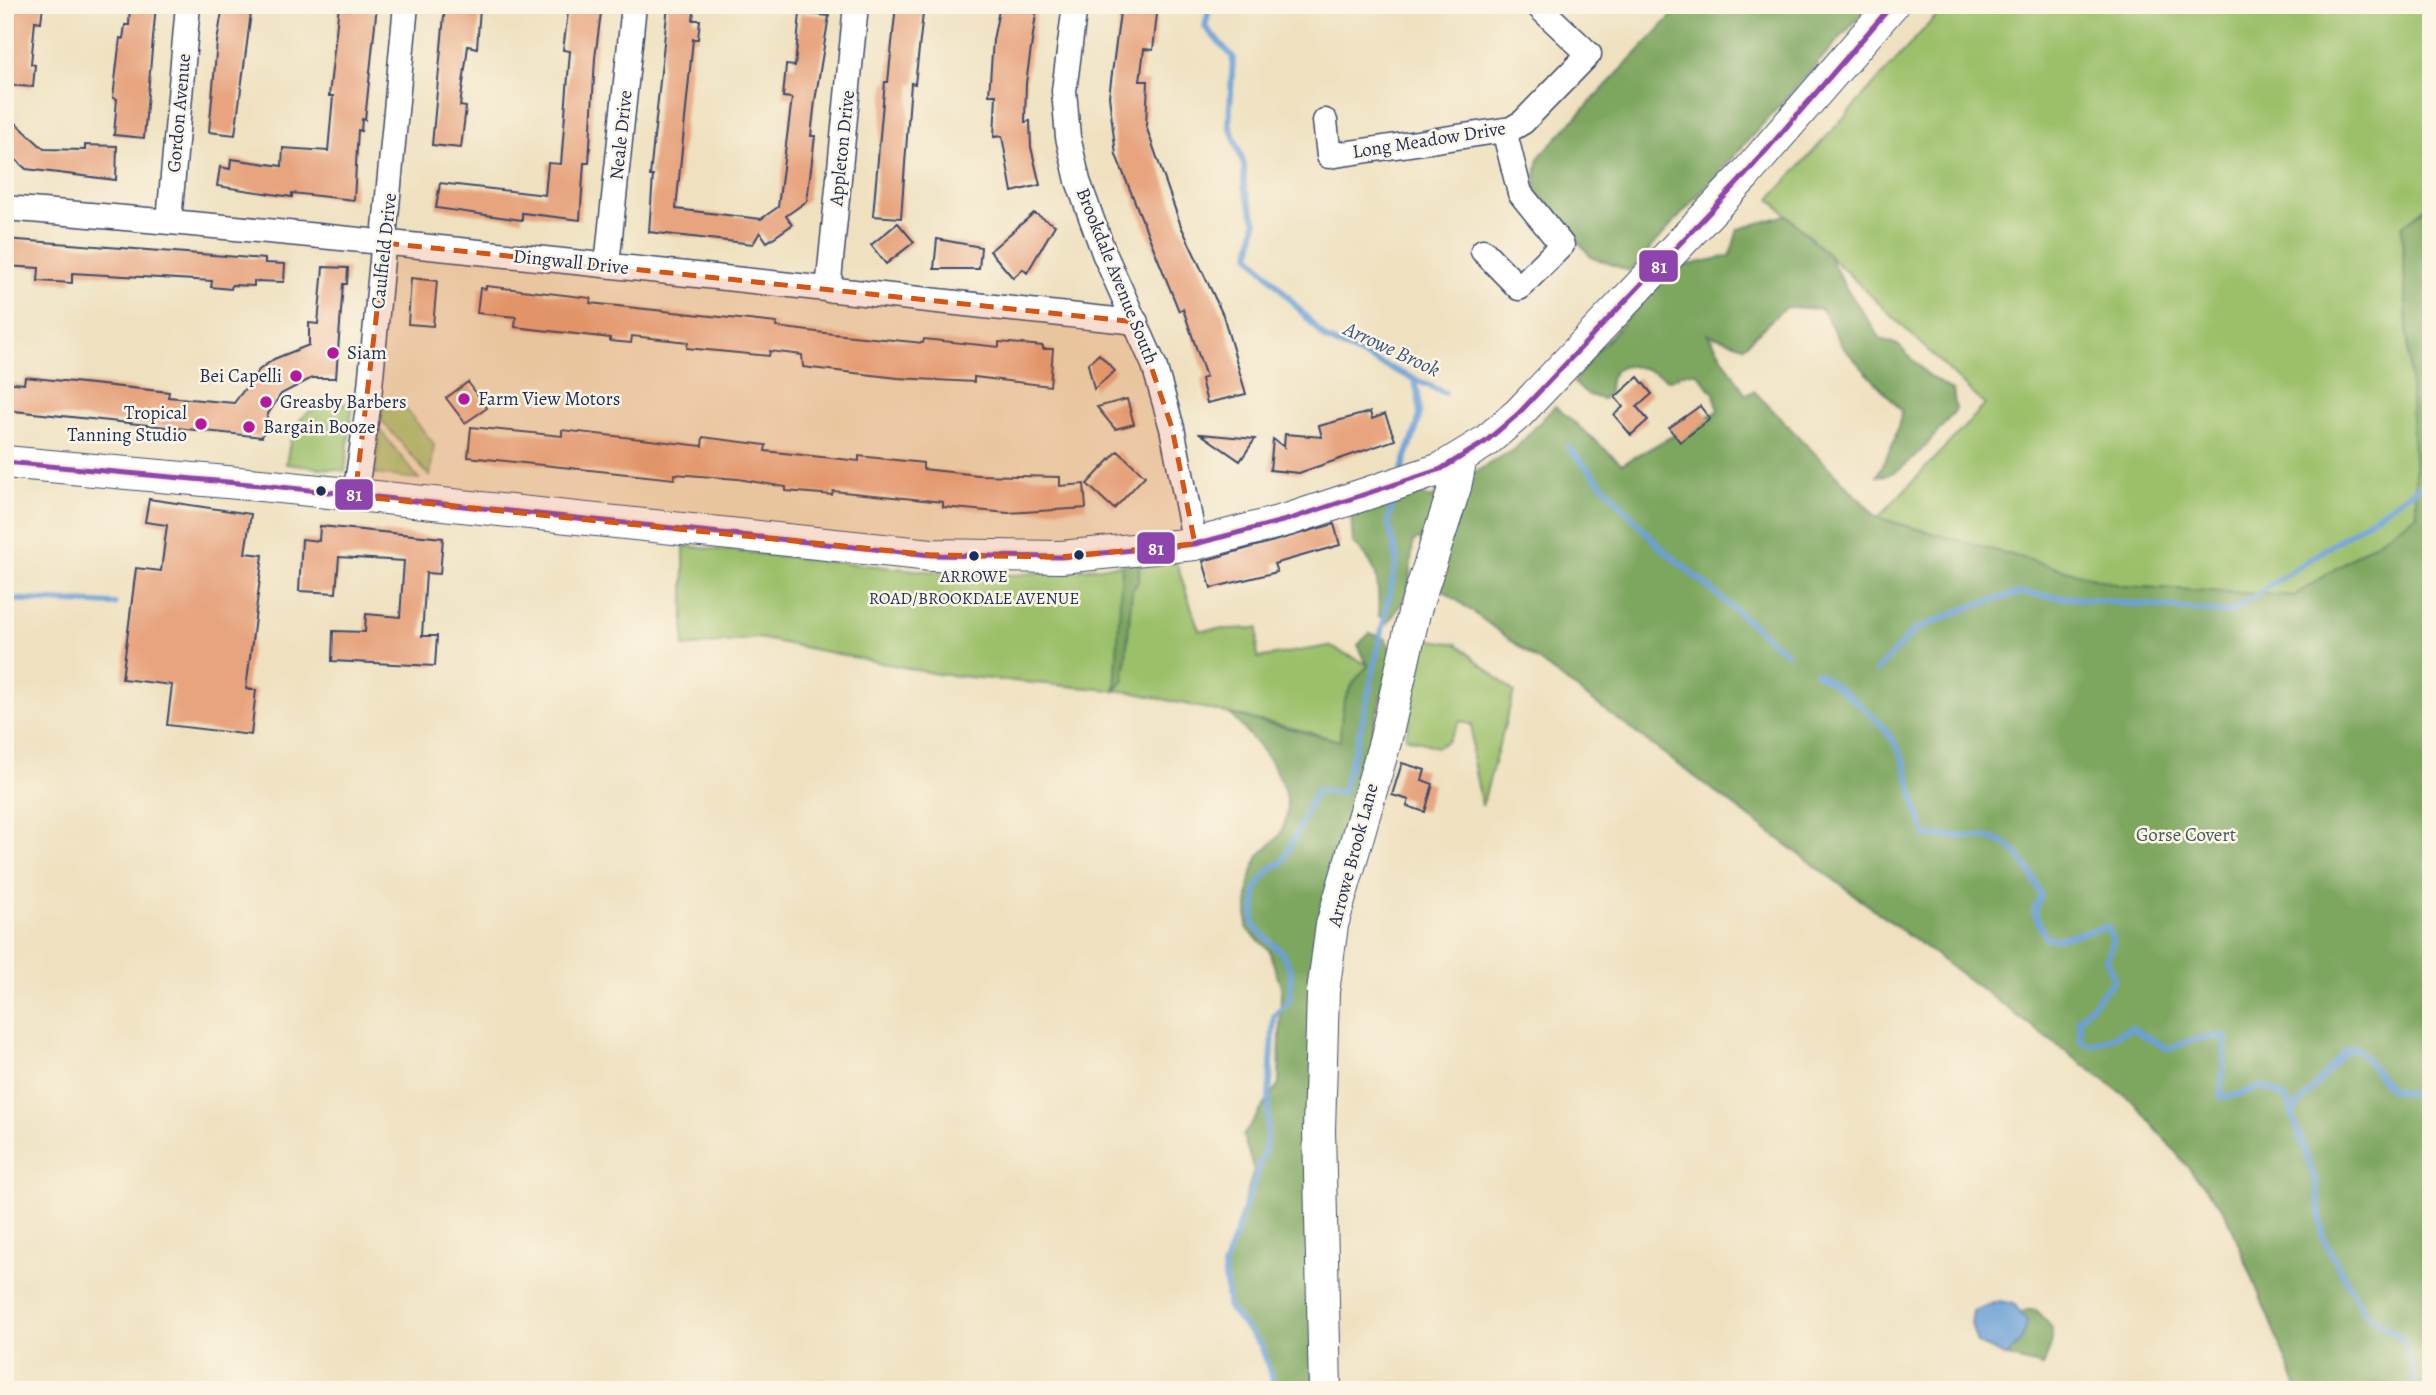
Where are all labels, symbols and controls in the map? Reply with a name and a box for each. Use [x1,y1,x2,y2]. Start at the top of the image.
street label: Gordon Avenue [161,52,197,174]
street label: Neale Drive [603,89,639,181]
street label: Appleton Drive [823,89,861,208]
street label: Long Meadow Drive [1350,115,1508,165]
street label: Brookdale Avenue South [1070,184,1164,368]
street label: Caulfield Drive [365,192,403,310]
street label: Dingwall Drive [512,243,630,281]
line badge: 81 [1638,249,1679,283]
text: 81 [1651,254,1667,280]
water label: Arrowe Brook [1338,314,1445,384]
place label: Siam [347,340,387,366]
marker: Siam [325,345,341,361]
place label: Bei Capelli [199,363,282,389]
marker: Bei Capelli [288,368,304,384]
place label: Farm View Motors [478,386,620,412]
place label: Greasby Barbers [280,389,407,415]
marker: Farm View Motors [456,391,472,407]
marker: Greasby Barbers [258,394,274,410]
place label: Tropical Tanning Studio [67,400,187,448]
place label: Bargain Booze [263,414,375,440]
marker: Tropical Tanning Studio [193,416,209,432]
marker: Bargain Booze [241,419,257,435]
line badge: 81 [334,478,374,511]
text: 81 [346,482,362,508]
unlabelled marker [314,484,328,498]
line badge: 81 [1136,531,1176,565]
text: 81 [1148,536,1164,562]
unlabelled marker [1072,548,1086,562]
marker: ARROWE ROAD/BROOKDALE AVENUE [967,549,981,563]
place label: ARROWE ROAD/BROOKDALE AVENUE [869,565,1079,610]
street label: Arrowe Brook Lane [1321,780,1385,931]
park label: Gorse Covert [2136,822,2236,848]

